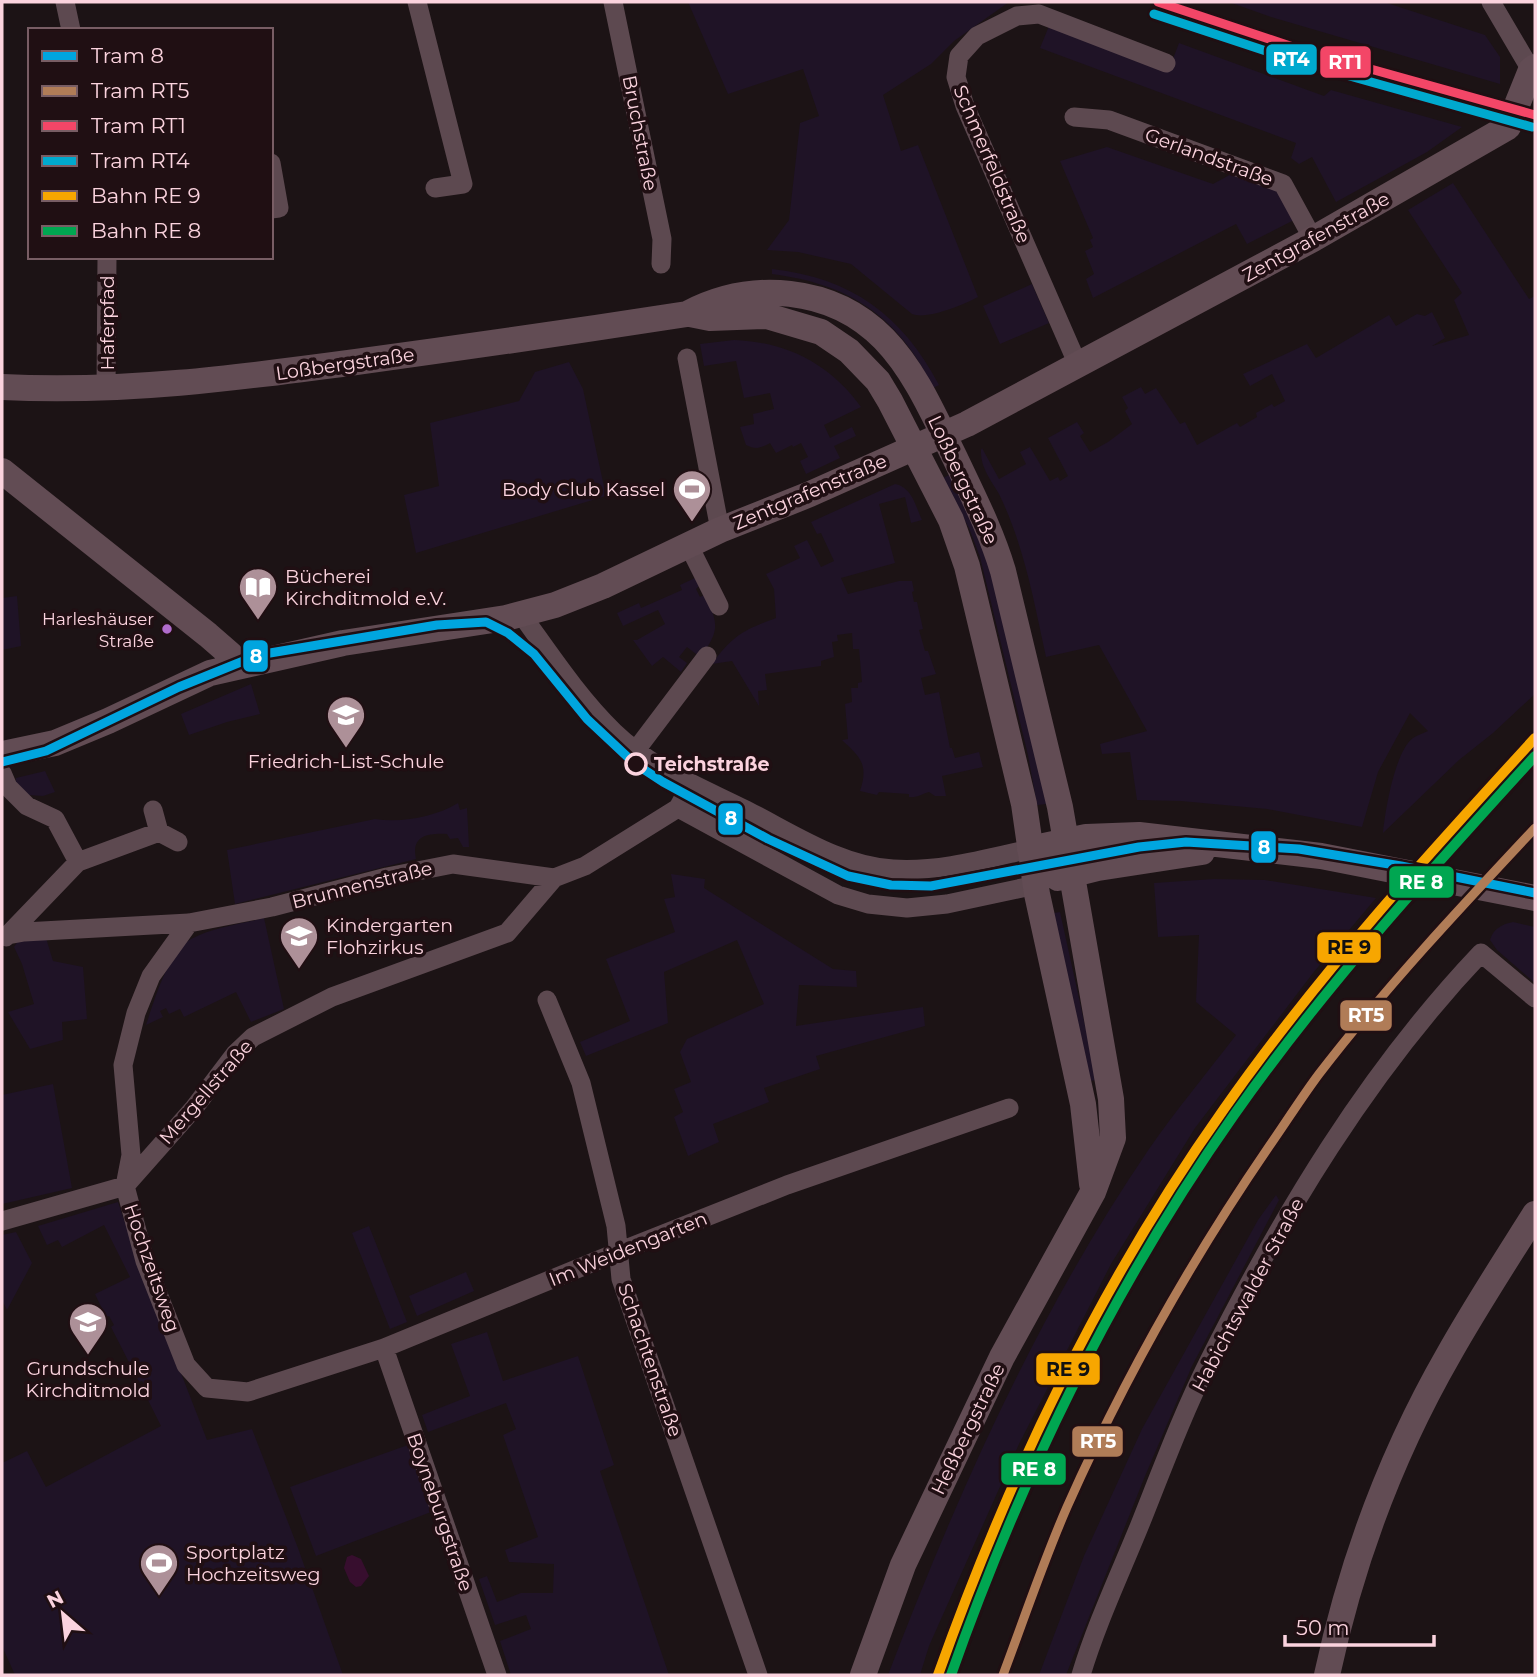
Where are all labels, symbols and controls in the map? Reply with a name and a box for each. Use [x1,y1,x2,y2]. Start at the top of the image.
legend [28,28,273,259]
text: Tram 8 [91,43,164,68]
line badge: RT4 [1265,43,1318,76]
line badge: RT1 [1319,45,1372,79]
text: RT4 [1272,48,1310,71]
text: RT1 [1328,51,1362,74]
street label: Bruchstraße [618,73,662,193]
text: Tram RT5 [91,78,189,103]
street label: Schmerfeldstraße [948,82,1036,246]
text: Tram RT1 [91,113,186,138]
street label: Gerlandstraße [1142,123,1276,191]
text: Tram RT4 [91,148,190,173]
text: Bahn RE 9 [91,183,201,208]
street label: Zentgrafenstraße [1238,187,1394,287]
text: Bahn RE 8 [91,218,201,243]
street label: Haferpfad [96,275,119,371]
street label: Loßbergstraße [274,343,416,385]
street label: Loßbergstraße [923,412,1003,548]
street label: Zentgrafenstraße [730,449,890,535]
sports icon: Body Club Kassel [671,468,713,523]
place label: Body Club Kassel [502,478,665,501]
place label: Bücherei Kirchditmold e.V. [285,565,446,610]
library icon: Bücherei Kirchditmold e.V. [237,566,279,621]
place label: Harleshäuser Straße [42,609,154,651]
marker: Harleshäuser Straße [160,622,174,636]
line badge: 8 [242,639,269,673]
text: 8 [250,645,262,668]
school or university icon: Friedrich-List-Schule [325,694,367,749]
place label: Friedrich-List-Schule [248,750,444,773]
marker: Teichstraße [625,753,647,775]
place label: Teichstraße [654,753,769,776]
line badge: 8 [717,802,744,836]
text: 8 [725,807,737,830]
line badge: 8 [1250,830,1277,864]
text: 8 [1258,836,1270,859]
street label: Brunnenstraße [289,856,435,914]
line badge: RE 8 [1388,865,1455,899]
text: RE 8 [1399,871,1443,894]
place label: Kindergarten Flohzirkus [326,914,453,959]
school or university icon: Kindergarten Flohzirkus [278,915,320,970]
line badge: RE 9 [1316,931,1382,964]
text: RE 9 [1327,936,1371,959]
line badge: RT5 [1339,999,1393,1032]
text: RT5 [1348,1004,1384,1027]
street label: Mergellstraße [154,1035,258,1149]
street label: Habichtswalder Straße [1187,1194,1309,1396]
street label: Hochzeitsweg [119,1201,185,1335]
street label: Im Weidengarten [546,1207,710,1291]
street label: Schachtenstraße [613,1280,687,1440]
school or university icon: Grundschule Kirchditmold [67,1301,109,1356]
line badge: RE 9 [1035,1352,1101,1386]
place label: Grundschule Kirchditmold [26,1357,151,1402]
text: RE 9 [1046,1358,1090,1381]
street label: Heßbergstraße [926,1359,1010,1499]
line badge: RT5 [1071,1425,1124,1458]
street label: Boyneburgstraße [402,1430,478,1594]
text: RT5 [1080,1430,1116,1453]
line badge: RE 8 [1000,1452,1067,1486]
text: RE 8 [1012,1458,1056,1481]
place label: Sportplatz Hochzeitsweg [186,1541,320,1586]
sports icon: Sportplatz Hochzeitsweg [138,1542,180,1597]
north arrow [28,1579,98,1649]
text: N [43,1586,67,1613]
scale bar [1285,1604,1434,1648]
text: 50 m [1296,1615,1350,1640]

